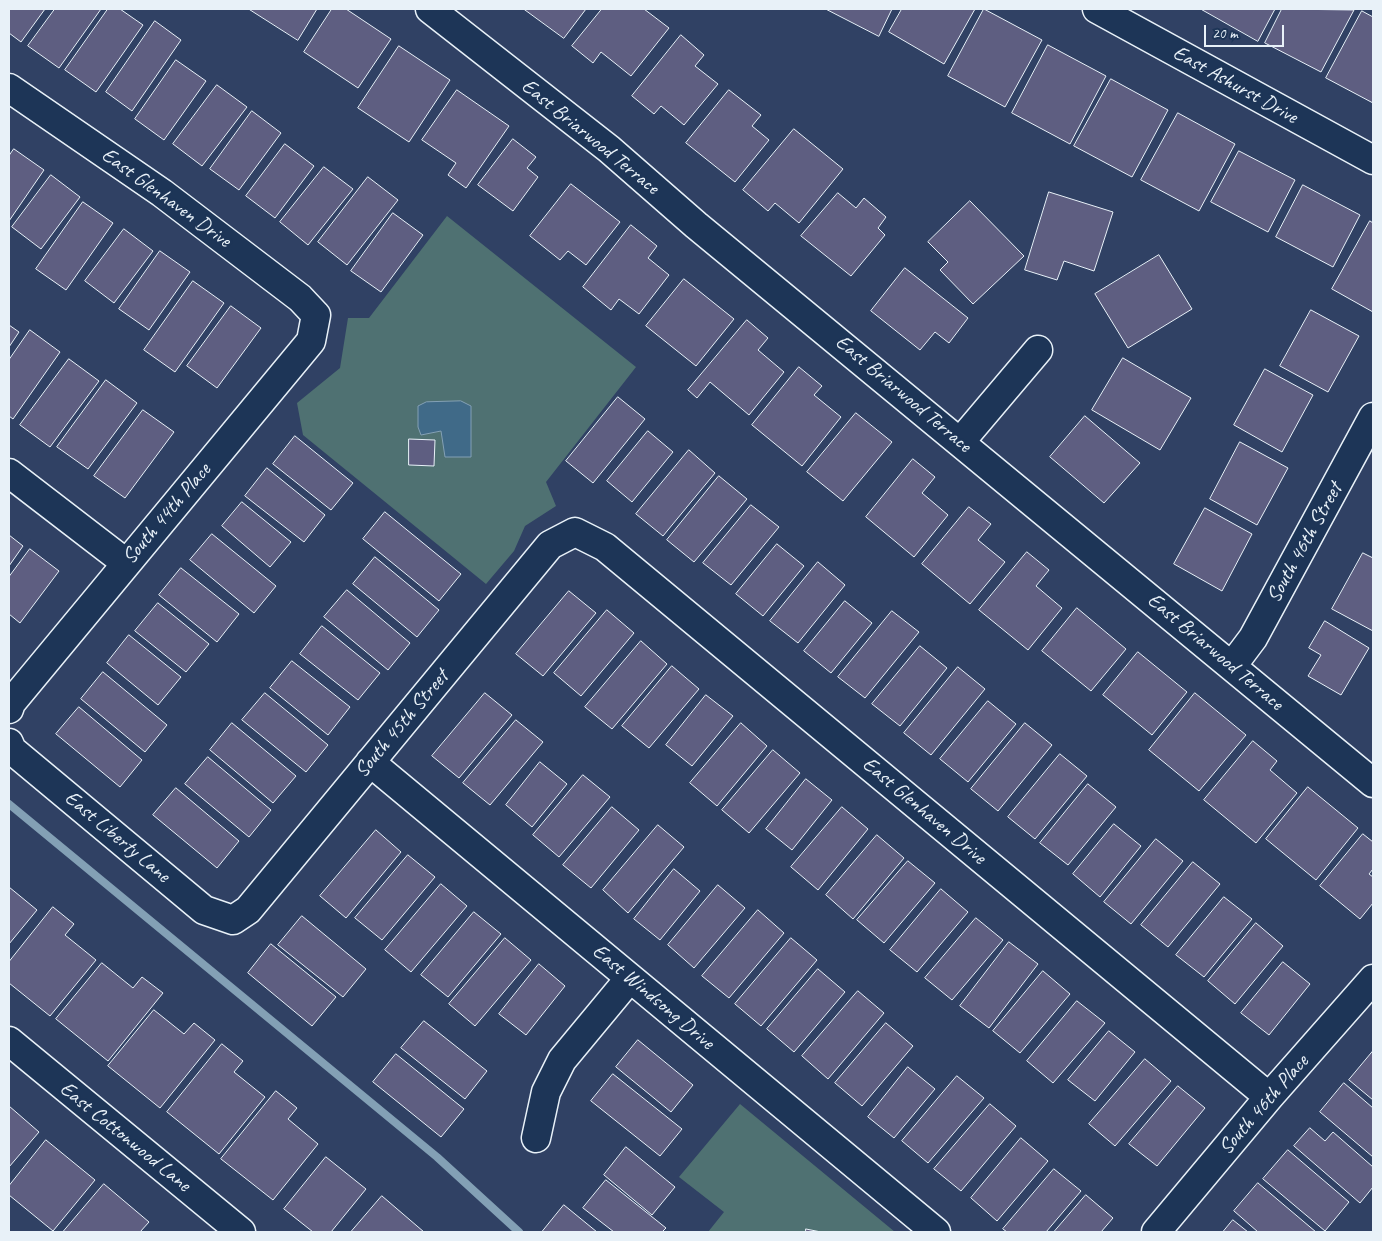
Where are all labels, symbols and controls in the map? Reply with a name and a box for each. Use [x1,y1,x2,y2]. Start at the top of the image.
scale bar [1207,15,1287,47]
text: 20 m [1212,24,1238,43]
street label: East Ashurst Drive [1168,40,1302,130]
street label: East Briarwood Terrace [516,74,664,200]
street label: East Glenhaven Drive [96,143,236,253]
street label: East Briarwood Terrace [830,330,976,458]
street label: South 44th Place [117,458,217,570]
street label: South 46th Street [1262,479,1348,607]
street label: East Briarwood Terrace [1142,588,1288,716]
street label: South 45th Street [350,665,454,783]
street label: East Glenhaven Drive [857,752,991,870]
street label: East Liberty Lane [59,786,175,888]
street label: East Windsong Drive [587,939,719,1055]
street label: South 46th Place [1214,1050,1314,1160]
street label: East Cottonwood Lane [55,1077,195,1197]

